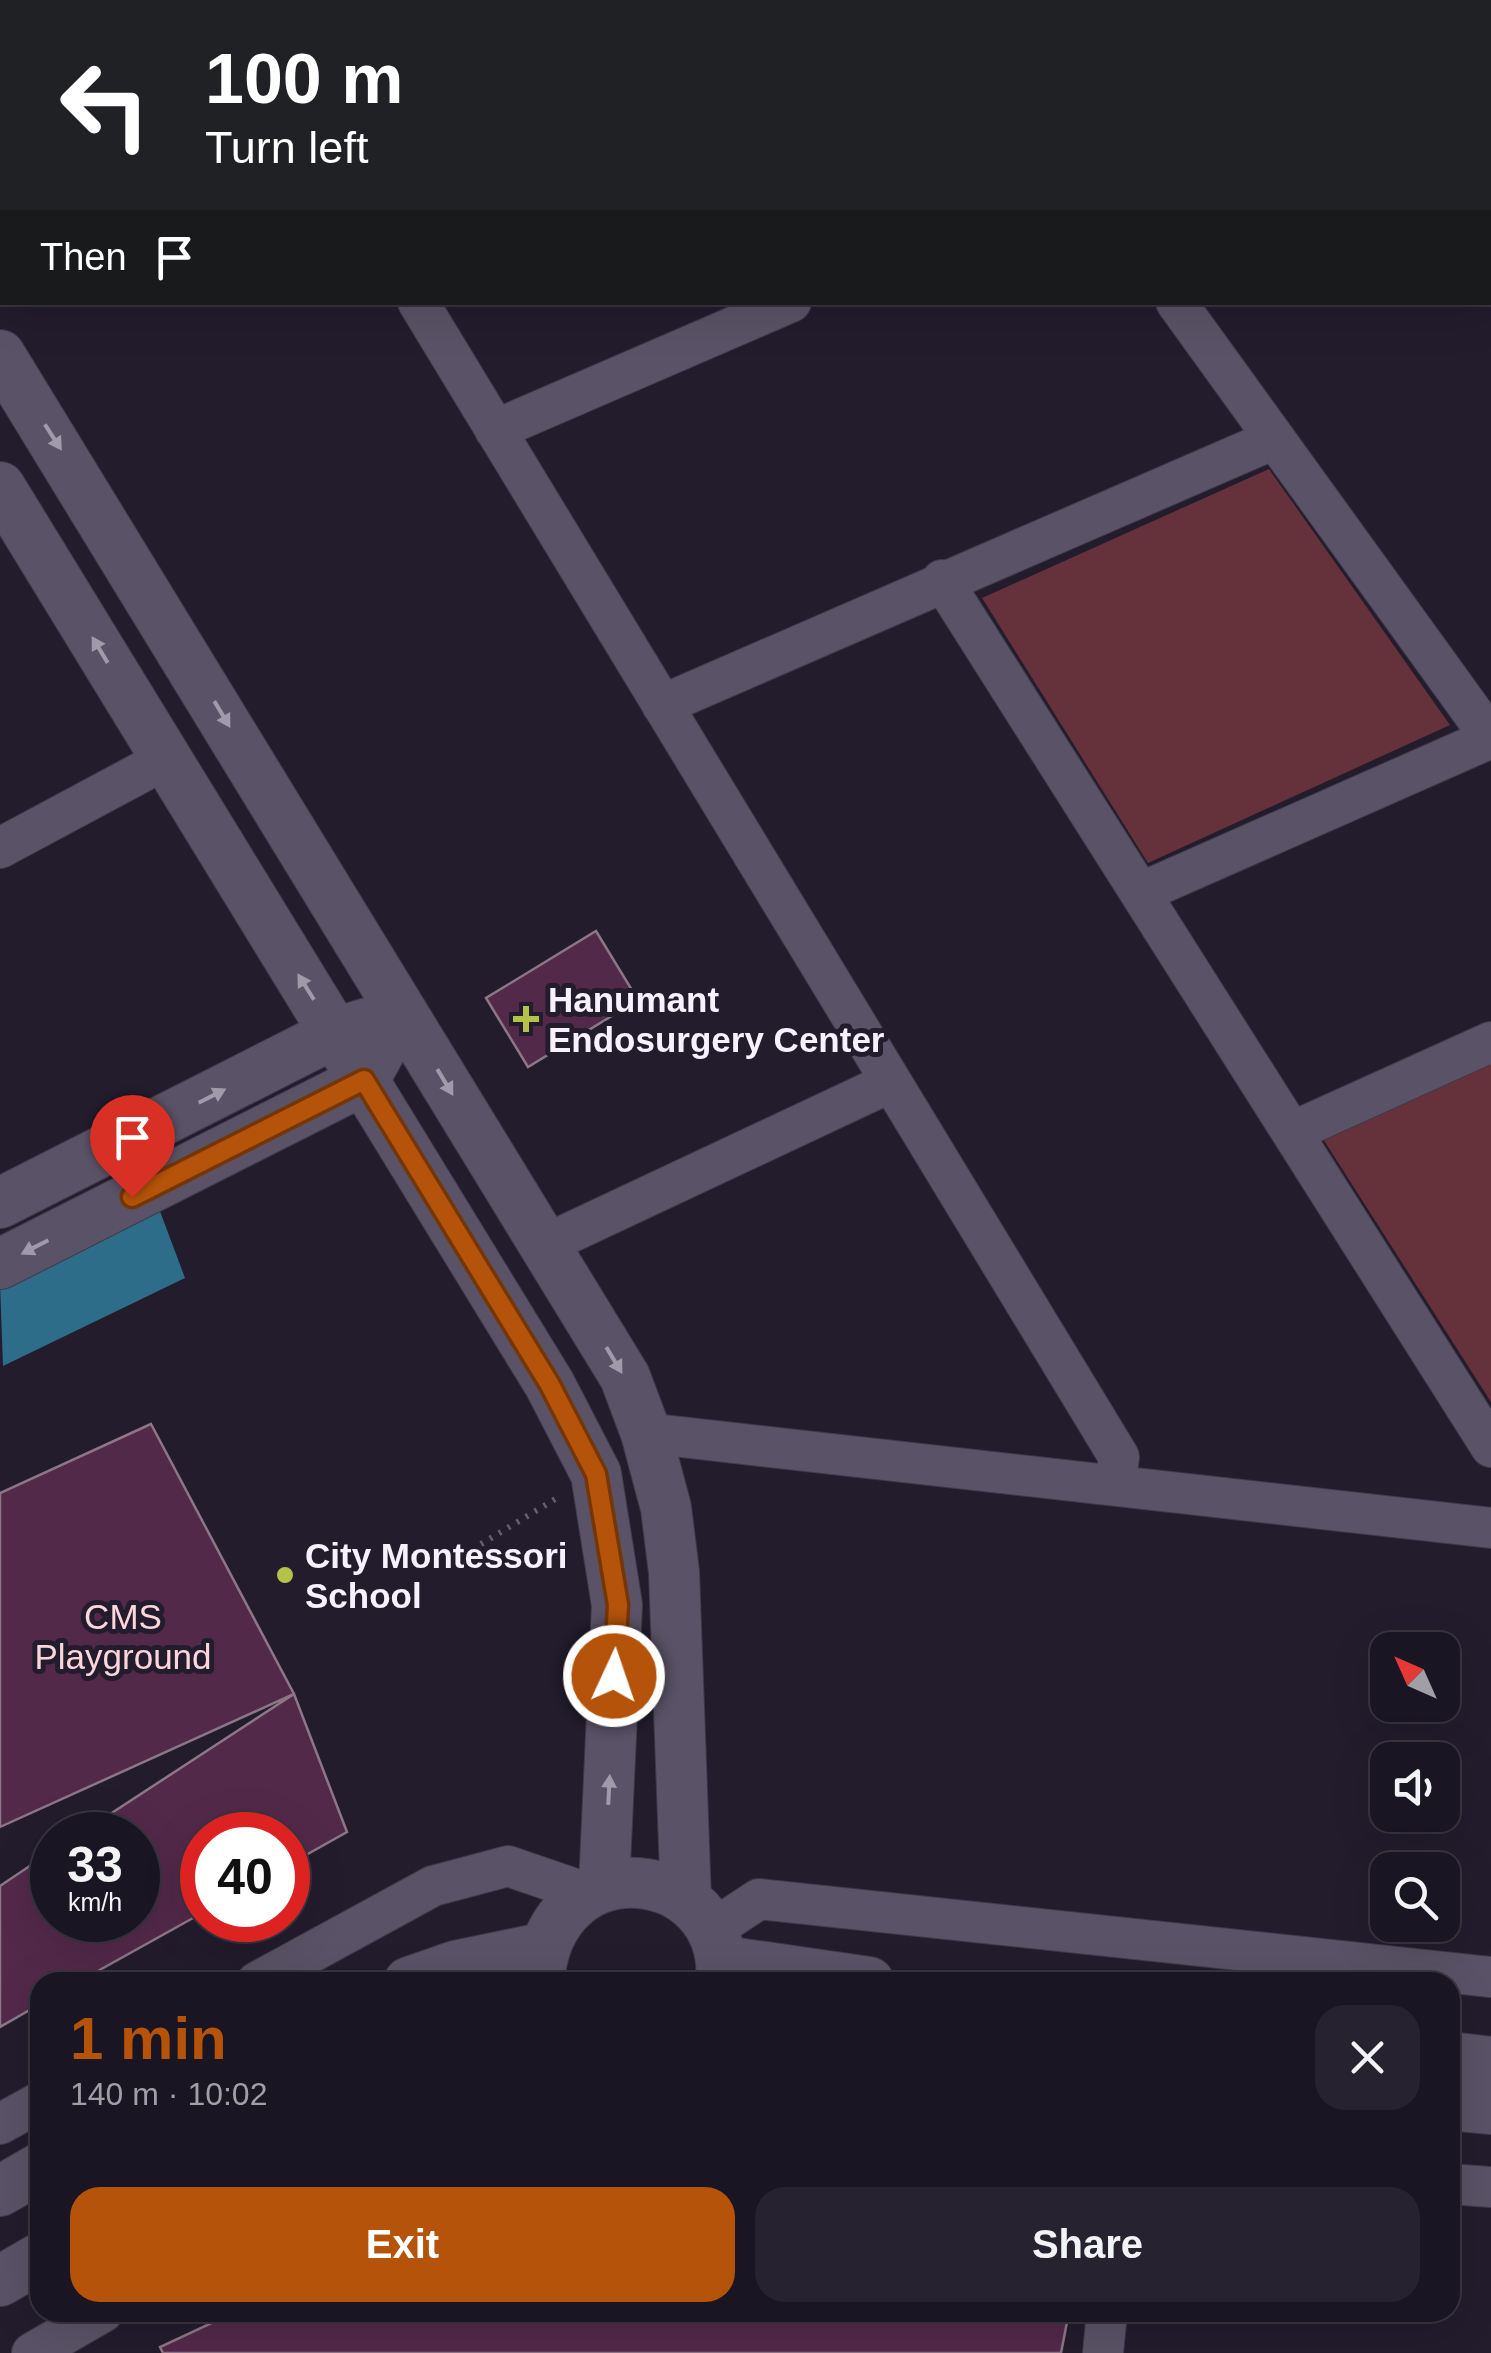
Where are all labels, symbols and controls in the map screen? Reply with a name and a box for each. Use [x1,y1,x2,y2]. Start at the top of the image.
icon: left [40,40,170,170]
text: 100 m [205,40,403,118]
text: Turn left [205,122,368,173]
icon: arrive [147,230,202,285]
text: Then [40,236,127,278]
one-way arrow [43,423,61,451]
one-way arrow [92,636,109,664]
one-way arrow [213,700,230,728]
one-way arrow [298,973,315,1001]
place label: Hanumant Endosurgery Center [548,980,885,1059]
marker: Hanumant Endosurgery Center [513,1006,539,1032]
one-way arrow [436,1068,454,1096]
one-way arrow [197,1088,226,1105]
pin [90,1095,175,1198]
icon: arrive [105,1110,160,1165]
one-way arrow [20,1238,49,1255]
one-way arrow [605,1346,622,1374]
place label: City Montessori School [305,1536,568,1615]
marker: City Montessori School [274,1564,296,1586]
park label: CMS Playground [34,1597,212,1676]
position arrow [562,1624,666,1728]
north arrow [1370,1632,1460,1722]
map controls [1370,1632,1460,1942]
button: sound [1370,1742,1460,1832]
one-way arrow [601,1774,617,1806]
speed limit sign: 40 [180,1812,310,1942]
text: 33 [67,1837,123,1893]
button: search [1370,1852,1460,1942]
text: km/h [68,1888,122,1916]
text: 1 min [70,2005,227,2072]
button: close [1315,2005,1420,2110]
text: 140 m · 10:02 [70,2076,267,2112]
button: Exit [70,2187,735,2302]
button: Share [755,2187,1420,2302]

